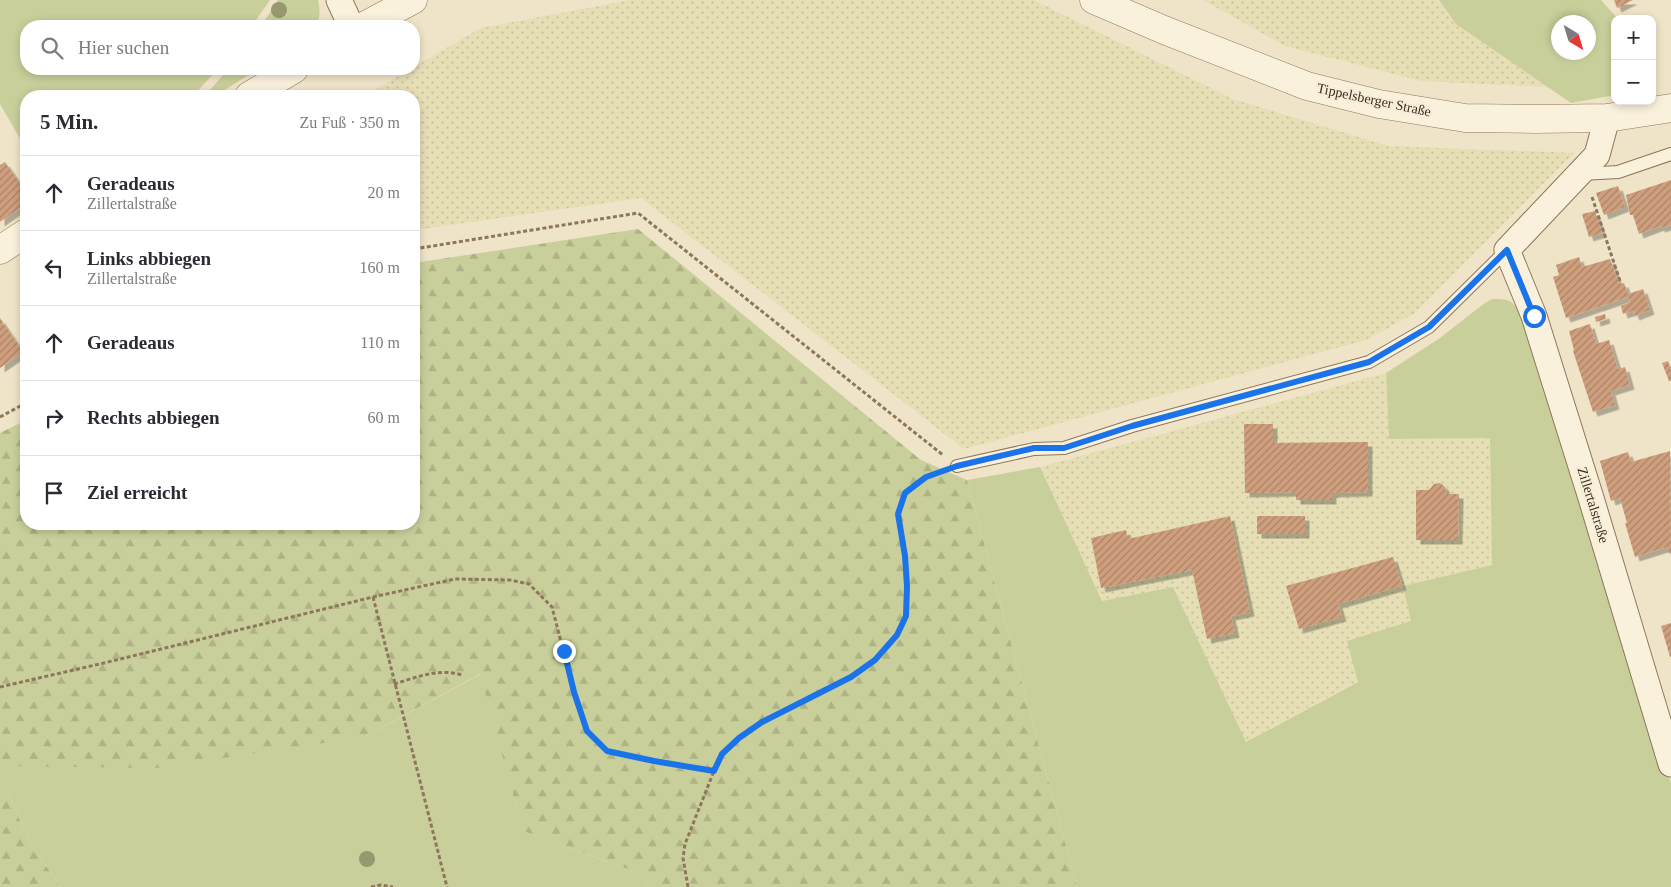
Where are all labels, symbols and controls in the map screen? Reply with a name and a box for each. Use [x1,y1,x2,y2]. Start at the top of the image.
north arrow [1551,15,1596,60]
map controls [1611,15,1656,105]
button: + [1611,15,1656,60]
search box [20,20,420,75]
icon: search [38,34,66,62]
text: Hier suchen [78,37,169,58]
button: − [1611,60,1656,105]
street label: Tippelsberger Straße [1316,81,1432,119]
text: 5 Min. [40,110,98,134]
text: Zu Fuß · 350 m [300,114,400,131]
text: Geradeaus [87,173,175,194]
icon: ahead [40,179,68,207]
text: 20 m [368,184,400,201]
text: Zillertalstraße [87,195,177,212]
text: Links abbiegen [87,248,211,269]
icon: left [40,254,68,282]
text: 160 m [360,259,400,276]
text: Zillertalstraße [87,270,177,287]
route start [1523,305,1546,328]
icon: ahead [40,329,68,357]
text: Geradeaus [87,332,175,353]
text: 110 m [360,334,400,351]
icon: right [40,404,68,432]
text: Rechts abbiegen [87,407,219,428]
text: 60 m [368,409,400,426]
street label: Zillertalstraße [1574,465,1612,545]
icon: arrive [40,479,68,507]
text: Ziel erreicht [87,482,187,503]
route end [553,640,576,663]

